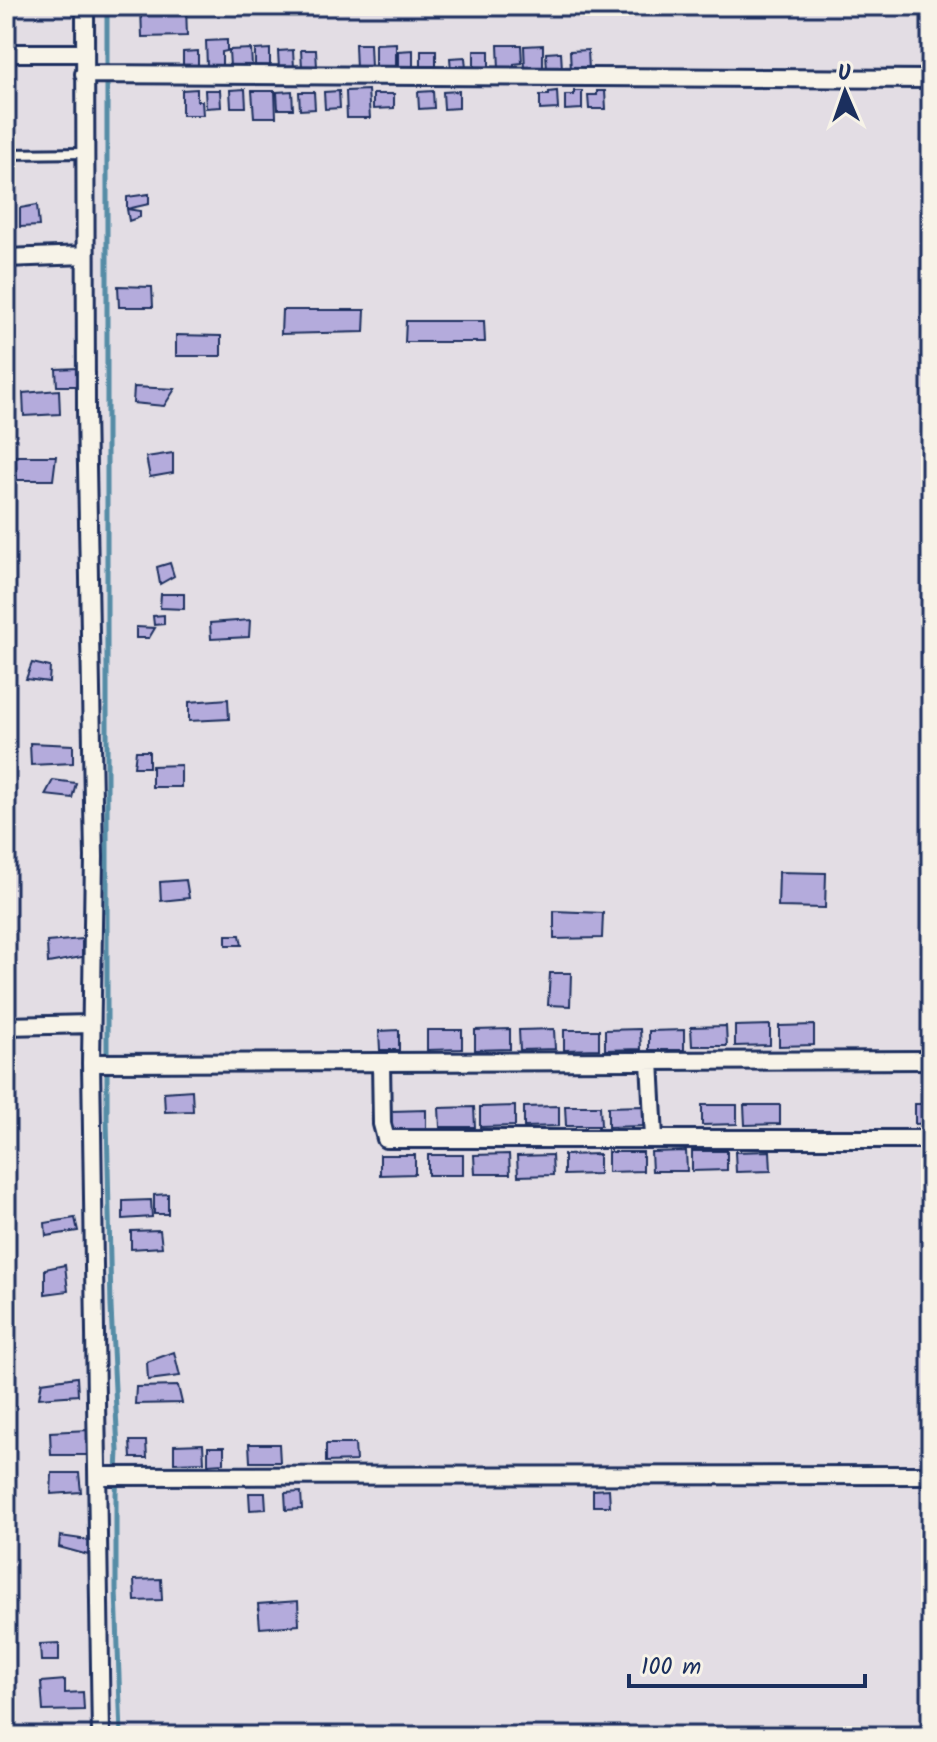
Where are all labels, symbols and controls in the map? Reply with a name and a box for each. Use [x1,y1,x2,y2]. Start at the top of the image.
north arrow [805,52,885,132]
text: U [837,57,852,92]
scale bar [629,1638,865,1688]
text: 100 m [641,1648,701,1687]

